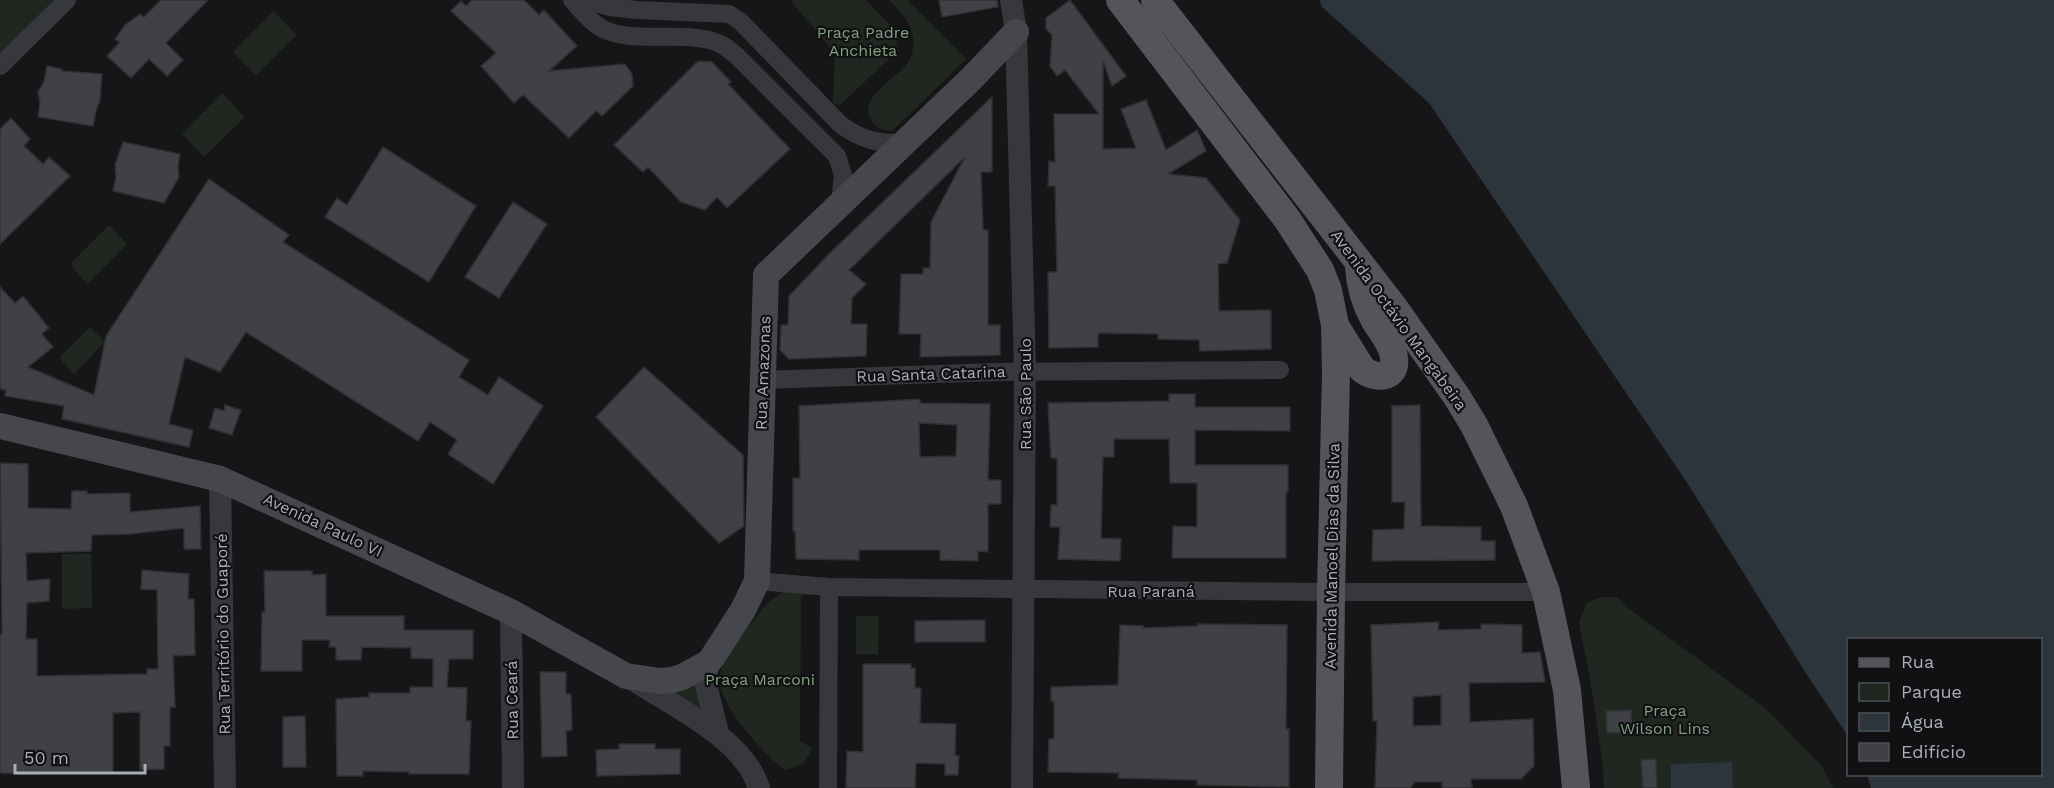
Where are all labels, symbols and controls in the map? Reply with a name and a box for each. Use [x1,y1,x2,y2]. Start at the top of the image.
park label: Praça Padre Anchieta [817,23,909,60]
street label: Avenida Octávio Mangabeira [1327,226,1471,414]
street label: Rua Amazonas [752,316,774,430]
street label: Rua São Paulo [1016,338,1035,450]
street label: Rua Santa Catarina [856,362,1006,386]
street label: Avenida Manoel Dias da Silva [1321,443,1343,669]
street label: Avenida Paulo VI [260,489,386,561]
street label: Rua Território do Guaporé [212,533,234,735]
street label: Rua Paraná [1107,582,1195,601]
legend [1847,638,2042,776]
text: Rua [1901,651,1934,672]
street label: Rua Ceará [502,660,522,740]
park label: Praça Marconi [705,670,815,689]
text: Parque [1901,681,1962,702]
park label: Praça Wilson Lins [1620,701,1710,738]
text: Água [1901,711,1944,732]
scale bar [15,737,146,775]
text: Edifício [1901,741,1966,762]
text: 50 m [24,747,69,768]

